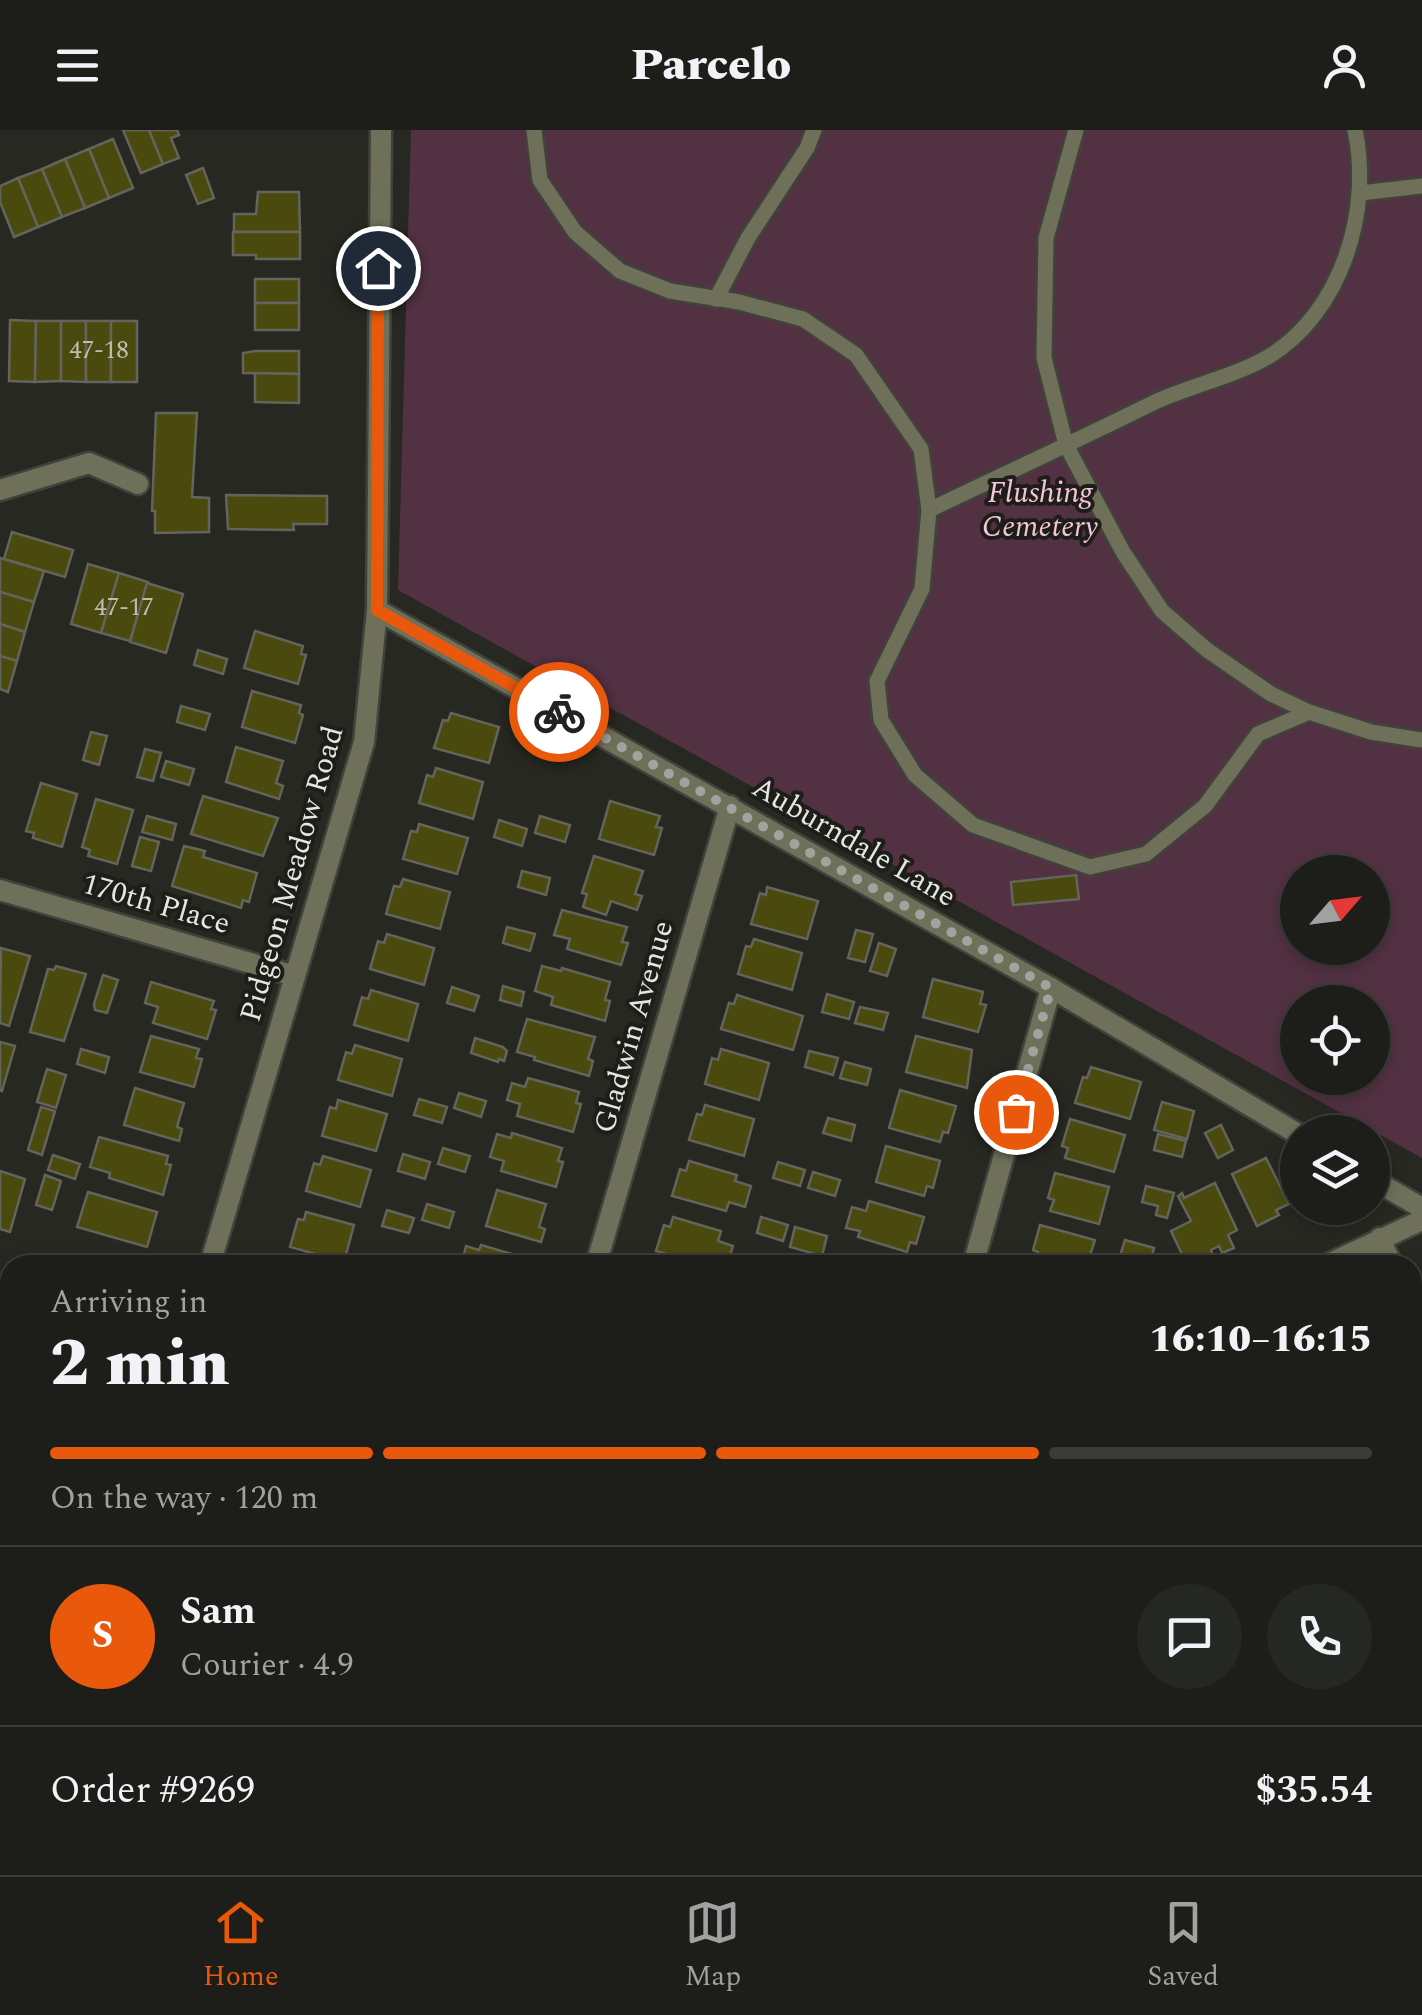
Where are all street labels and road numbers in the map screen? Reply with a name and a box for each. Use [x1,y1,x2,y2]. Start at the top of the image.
street label: Pidgeon Meadow Road [228,721,356,1027]
street label: Auburndale Lane [743,765,965,919]
street label: 170th Place [77,861,235,947]
street label: Gladwin Avenue [582,915,686,1139]

